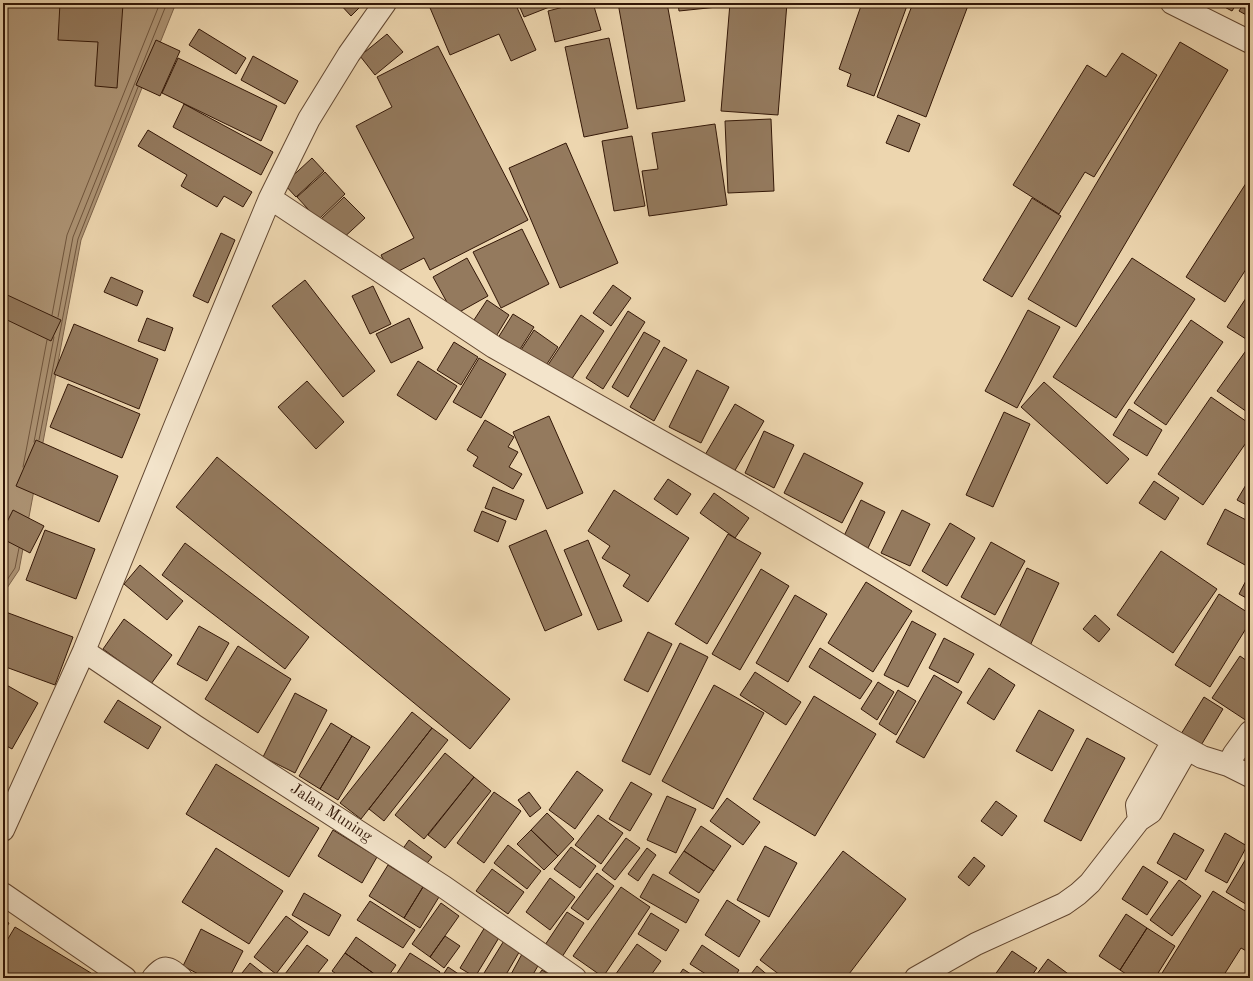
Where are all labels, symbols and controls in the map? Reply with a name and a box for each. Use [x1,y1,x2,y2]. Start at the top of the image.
street label: Jalan Muning [287,781,375,846]

